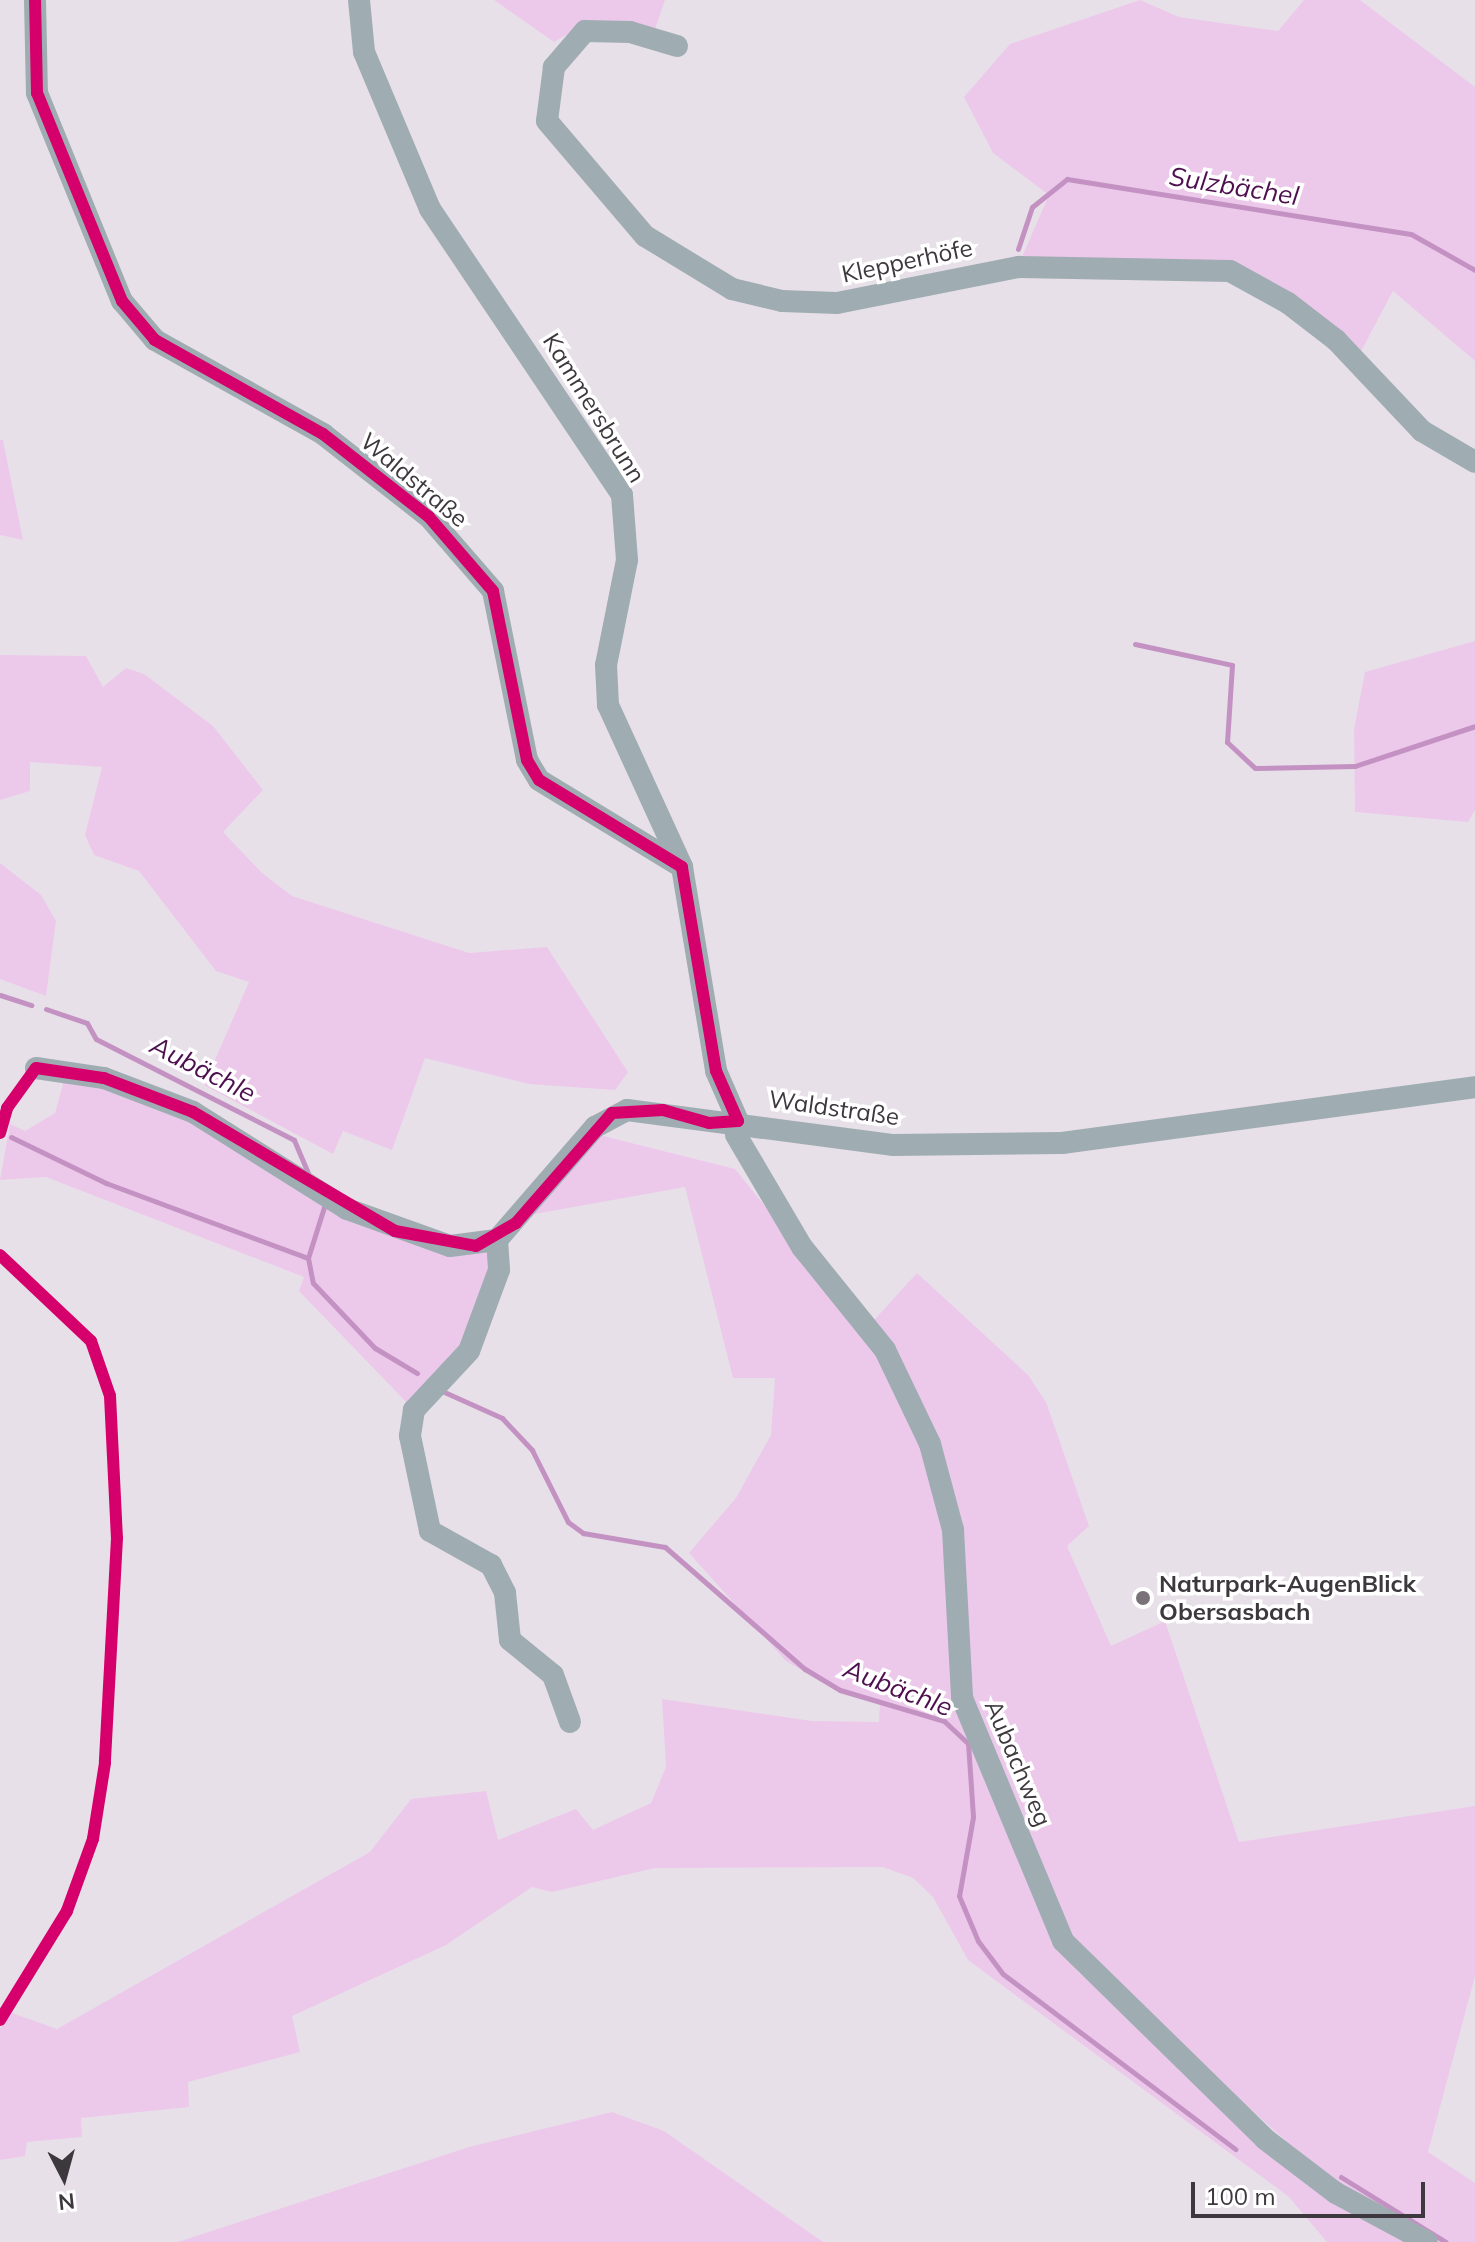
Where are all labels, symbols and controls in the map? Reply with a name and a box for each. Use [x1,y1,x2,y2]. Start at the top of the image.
water label: Sulzbächel [1167,160,1301,212]
street label: Klepperhöfe [839,233,975,289]
street label: Kammersbrunn [537,328,651,488]
street label: Waldstraße [354,427,474,533]
water label: Aubächle [145,1029,261,1109]
street label: Waldstraße [767,1085,901,1131]
place label: Naturpark-AugenBlick Obersasbach [1159,1570,1416,1626]
marker: Naturpark-AugenBlick Obersasbach [1134,1589,1152,1607]
water label: Aubächle [839,1653,957,1723]
street label: Aubachweg [979,1696,1057,1830]
north arrow [24,2138,104,2218]
scale bar [1195,2166,1429,2216]
text: 100 m [1205,2181,1276,2211]
text: N [57,2187,76,2217]

